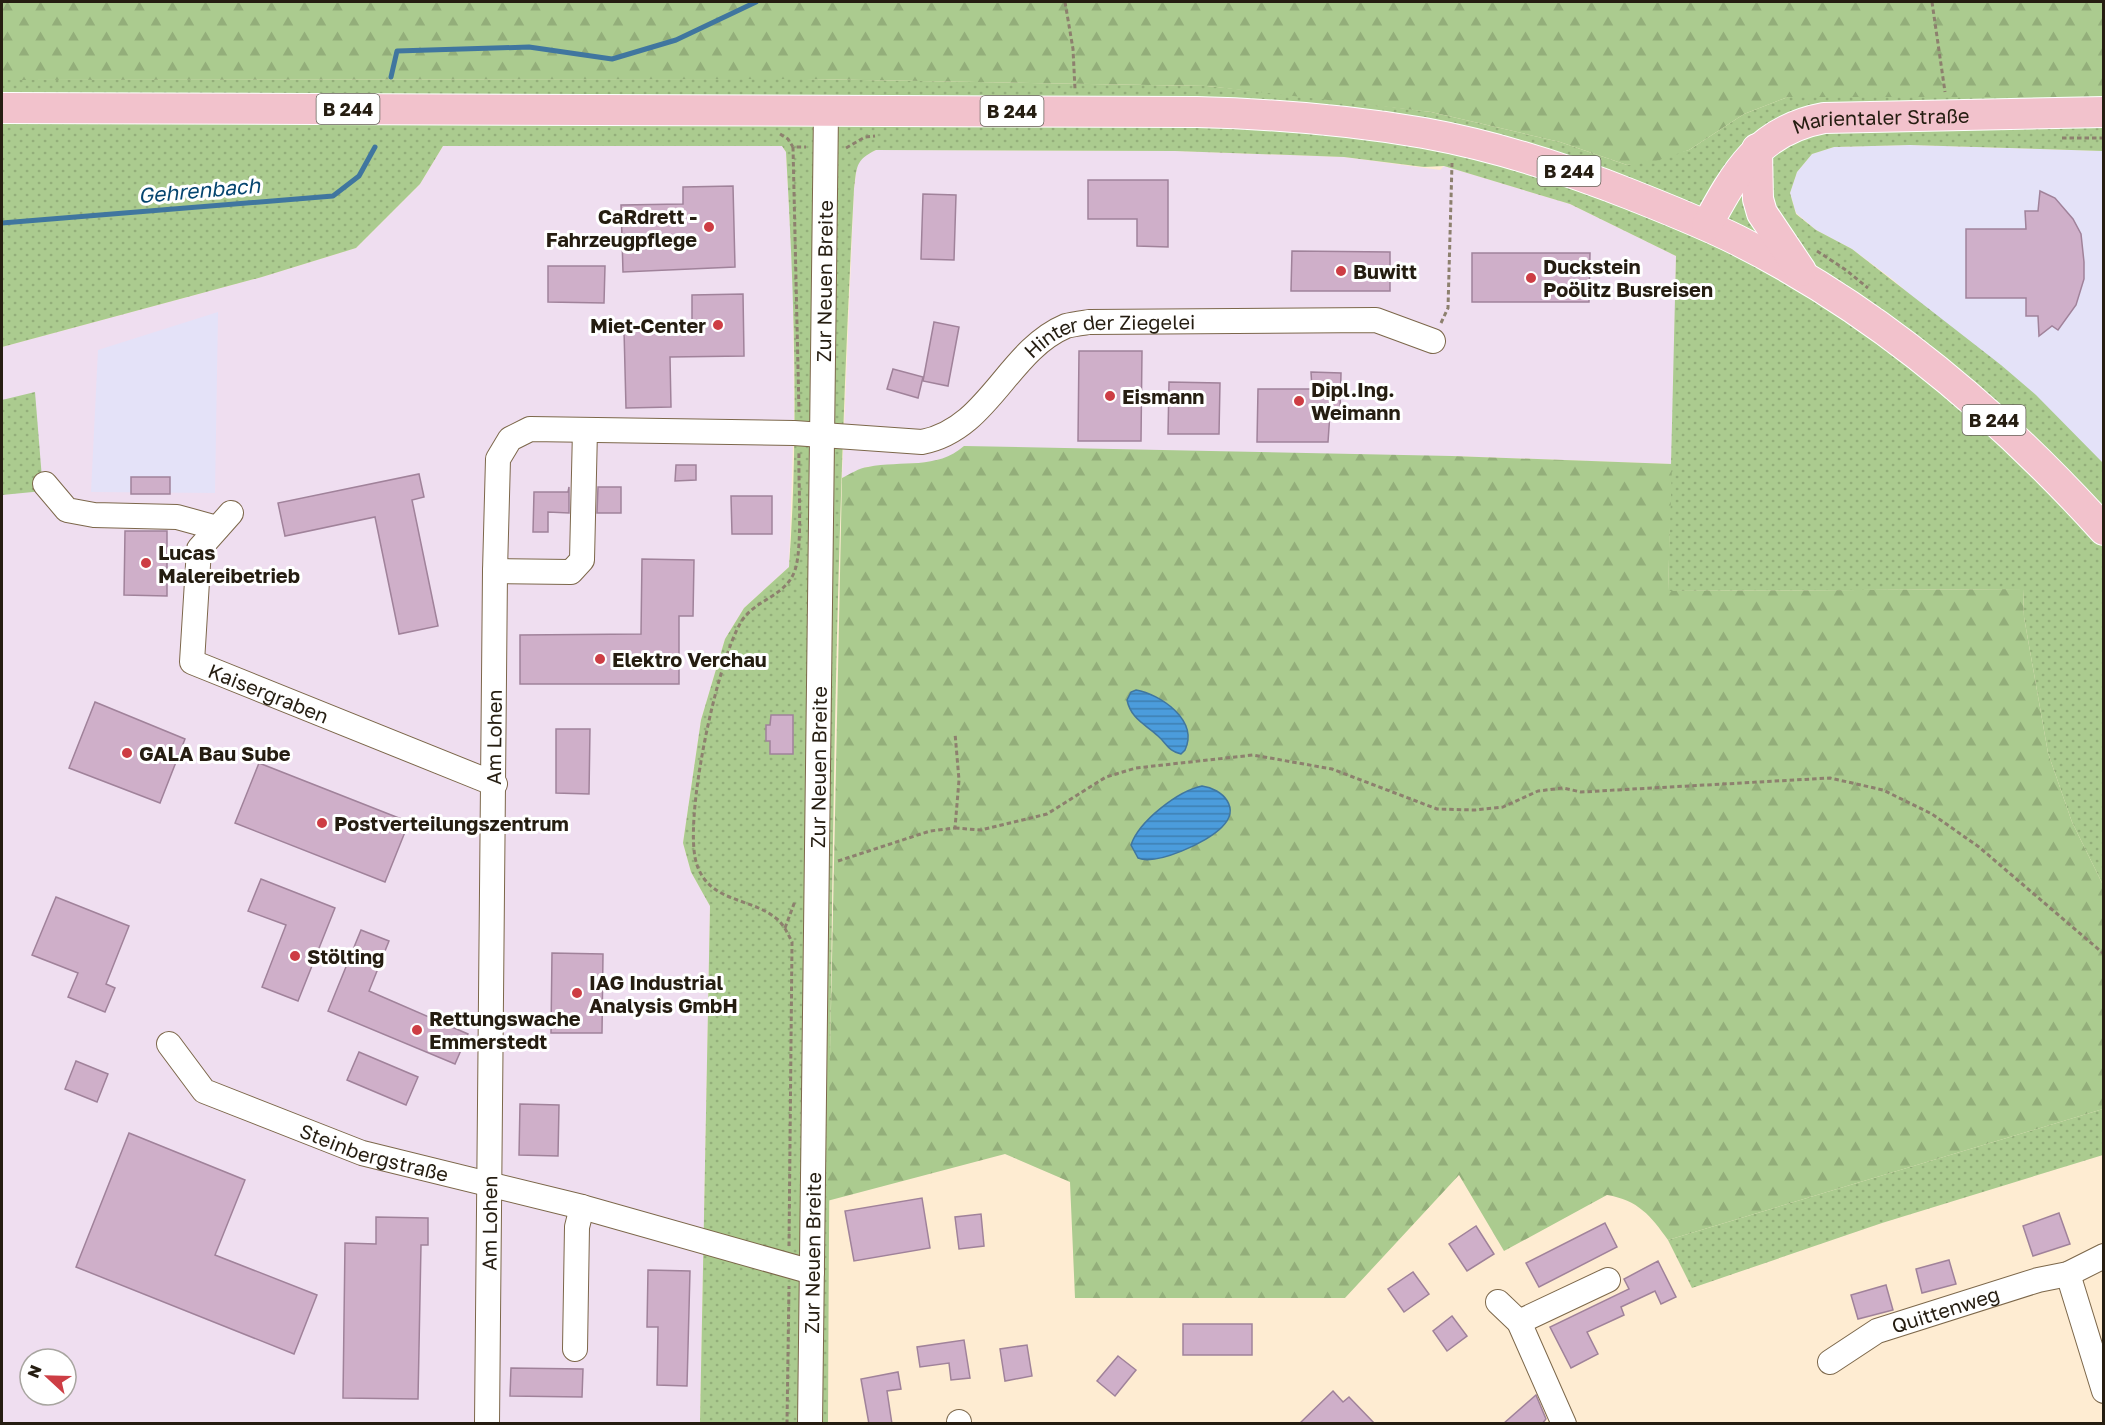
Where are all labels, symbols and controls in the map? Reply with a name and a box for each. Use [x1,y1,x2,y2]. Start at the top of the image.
road number: B 244 [316,94,380,124]
road number: B 244 [980,96,1044,126]
street label: Marientaler Straße [1789,103,1970,138]
road number: B 244 [1538,156,1600,186]
water label: Gehrenbach [137,172,262,208]
street label: Zur Neuen Breite [811,200,837,362]
place label: CaRdrett - Fahrzeugpflege [546,204,697,251]
marker: CaRdrett - Fahrzeugpflege [702,220,716,234]
place label: Duckstein Poölitz Busreisen [1543,254,1713,301]
place label: Buwitt [1353,259,1417,283]
marker: Buwitt [1334,264,1348,278]
marker: Duckstein Poölitz Busreisen [1524,271,1538,285]
street label: Hinter der Ziegelei [1019,309,1195,363]
place label: Miet-Center [590,313,706,337]
marker: Miet-Center [711,318,725,332]
place label: Dipl.Ing. Weimann [1311,377,1401,424]
place label: Eismann [1122,384,1204,408]
marker: Eismann [1103,389,1117,403]
marker: Dipl.Ing. Weimann [1292,394,1306,408]
road number: B 244 [1962,405,2026,435]
place label: Lucas Malereibetrieb [158,540,300,587]
marker: Lucas Malereibetrieb [139,556,153,570]
place label: Elektro Verchau [612,647,767,671]
marker: Elektro Verchau [593,652,607,666]
street label: Kaisergraben [205,658,332,728]
street label: Zur Neuen Breite [805,686,831,848]
street label: Am Lohen [481,689,506,785]
place label: GALA Bau Sube [139,741,291,765]
marker: GALA Bau Sube [120,746,134,760]
place label: Postverteilungszentrum [334,811,569,835]
marker: Postverteilungszentrum [315,816,329,830]
place label: Stölting [307,944,384,968]
marker: Stölting [288,949,302,963]
place label: IAG Industrial Analysis GmbH [589,970,738,1017]
marker: IAG Industrial Analysis GmbH [570,986,584,1000]
place label: Rettungswache Emmerstedt [429,1006,581,1053]
marker: Rettungswache Emmerstedt [410,1023,424,1037]
street label: Steinbergstraße [297,1118,451,1186]
street label: Zur Neuen Breite [799,1172,825,1334]
street label: Am Lohen [476,1175,501,1271]
street label: Quittenweg [1888,1281,2002,1338]
north arrow [18,1347,78,1407]
text: N [23,1362,46,1381]

